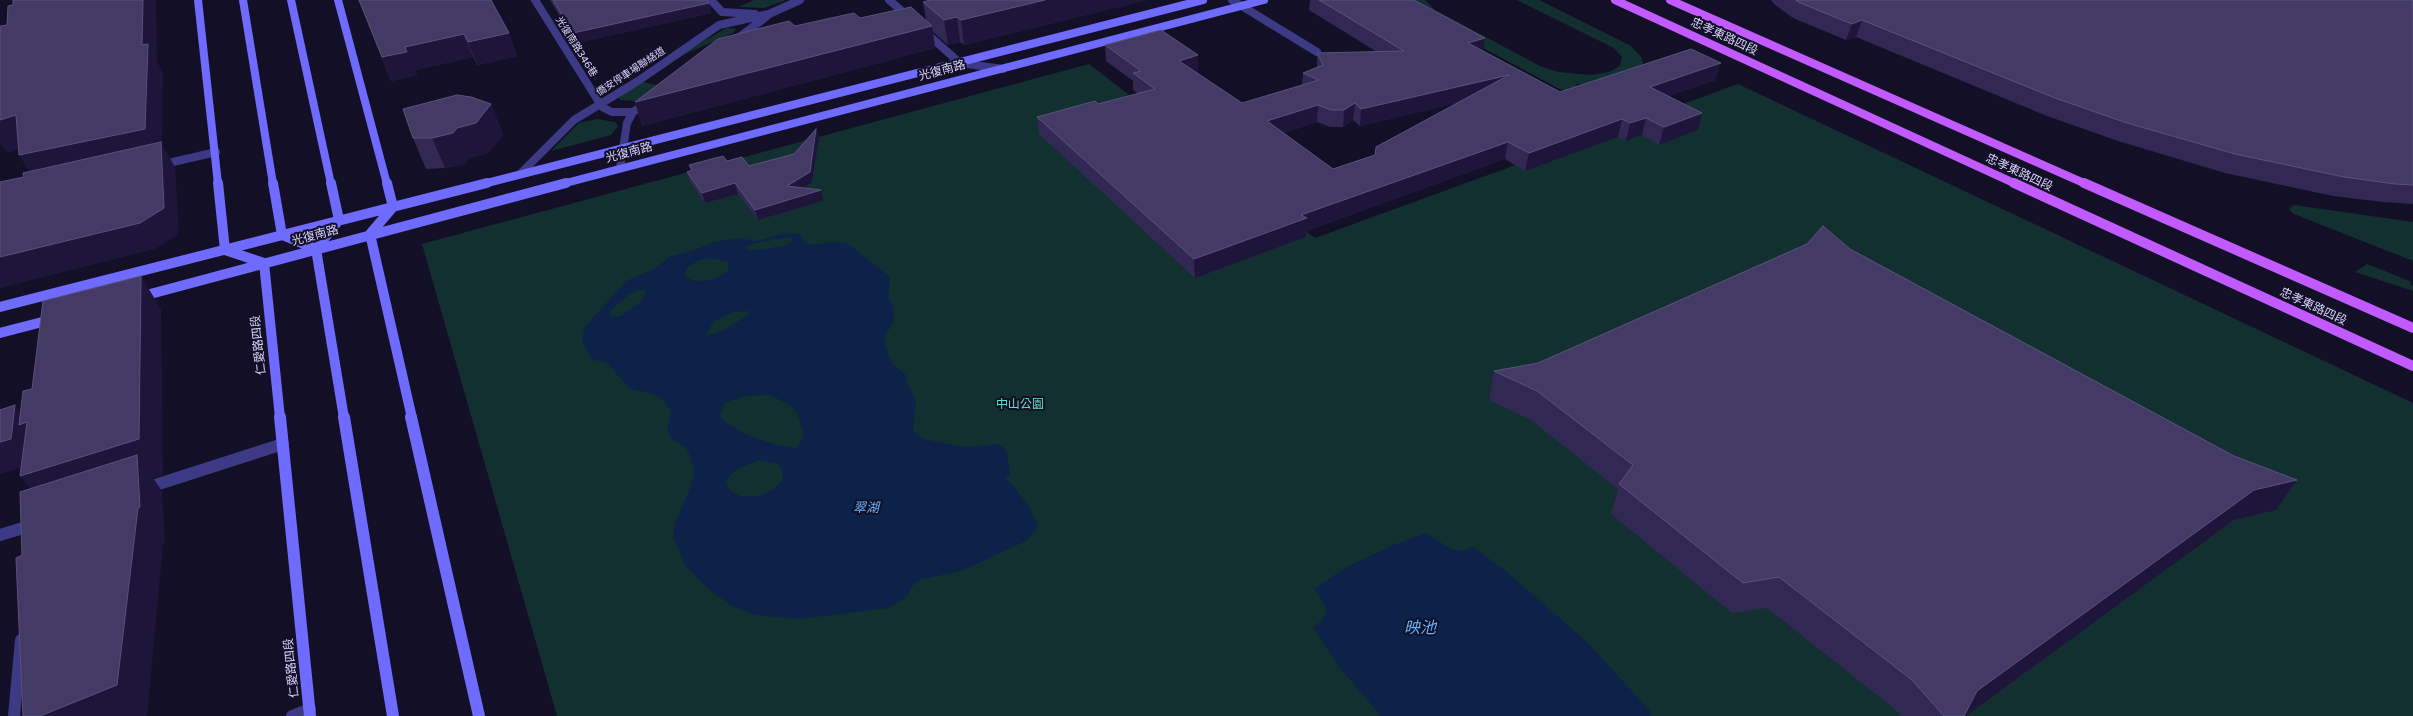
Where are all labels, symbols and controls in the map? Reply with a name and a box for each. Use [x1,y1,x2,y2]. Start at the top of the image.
street label: 光復南路346巷 [553,15,599,79]
street label: 忠孝東路四段 [1688,15,1760,59]
street label: 僑安停車場聯絡道 [594,45,668,99]
street label: 光復南路 [917,58,967,84]
street label: 光復南路 [604,140,654,166]
street label: 忠孝東路四段 [1983,151,2055,195]
street label: 光復南路 [290,223,340,249]
street label: 忠孝東路四段 [2277,285,2349,329]
street label: 仁愛路四段 [249,314,269,376]
park label: 中山公園 [996,398,1044,412]
water label: 翠湖 [853,501,879,517]
water label: 映池 [1404,619,1436,639]
street label: 仁愛路四段 [282,637,302,699]

